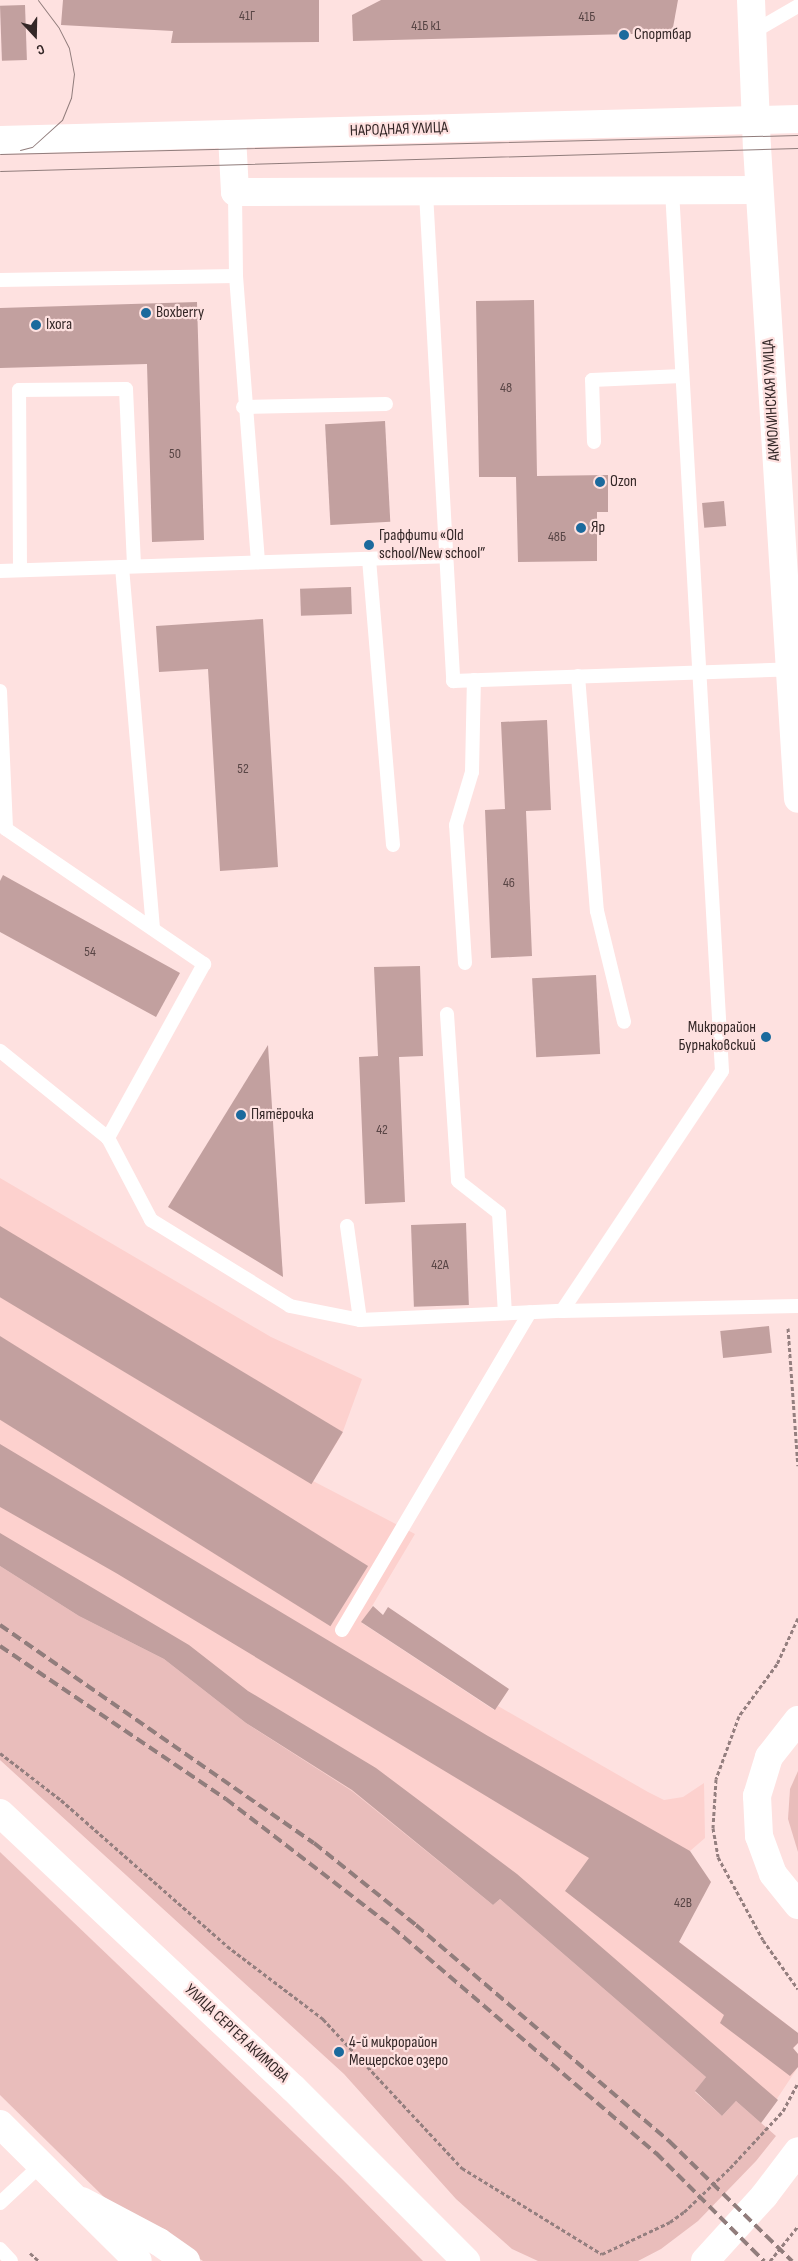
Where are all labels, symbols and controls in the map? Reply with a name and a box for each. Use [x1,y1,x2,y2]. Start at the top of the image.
house number: 41Г [239,8,255,24]
house number: 41Б [578,9,596,25]
north arrow [10,10,60,60]
house number: 41Б к1 [411,18,441,34]
place label: Спортбар [634,25,691,45]
marker: Спортбар [618,29,630,41]
text: С [34,40,47,59]
street label: НАРОДНАЯ УЛИЦА [350,119,448,141]
place label: Boxberry [156,303,204,323]
marker: Boxberry [140,307,152,319]
place label: Ixora [46,315,72,335]
marker: Ixora [30,319,42,331]
street label: АКМОЛИНСКАЯ УЛИЦА [759,339,785,461]
house number: 48 [500,380,512,396]
house number: 50 [169,446,181,462]
place label: Ozon [610,472,637,492]
marker: Ozon [594,476,606,488]
place label: Яр [591,518,605,538]
marker: Яр [575,522,587,534]
place label: Граффити «Old school/New school” [379,526,485,564]
house number: 48Б [548,529,566,545]
marker: Граффити «Old school/New school” [363,539,375,551]
house number: 52 [237,761,249,777]
house number: 46 [503,875,515,891]
house number: 54 [84,944,96,960]
place label: Микрорайон Бурнаковский [679,1018,756,1056]
marker: Микрорайон Бурнаковский [760,1031,772,1043]
place label: Пятёрочка [251,1105,314,1125]
marker: Пятёрочка [235,1109,247,1121]
house number: 42 [376,1122,388,1138]
house number: 42А [431,1257,449,1273]
house number: 42В [674,1895,692,1911]
street label: УЛИЦА СЕРГЕЯ АКИМОВА [180,1981,292,2087]
place label: 4-й микрорайон Мещерское озеро [349,2033,448,2071]
marker: 4-й микрорайон Мещерское озеро [333,2046,345,2058]

